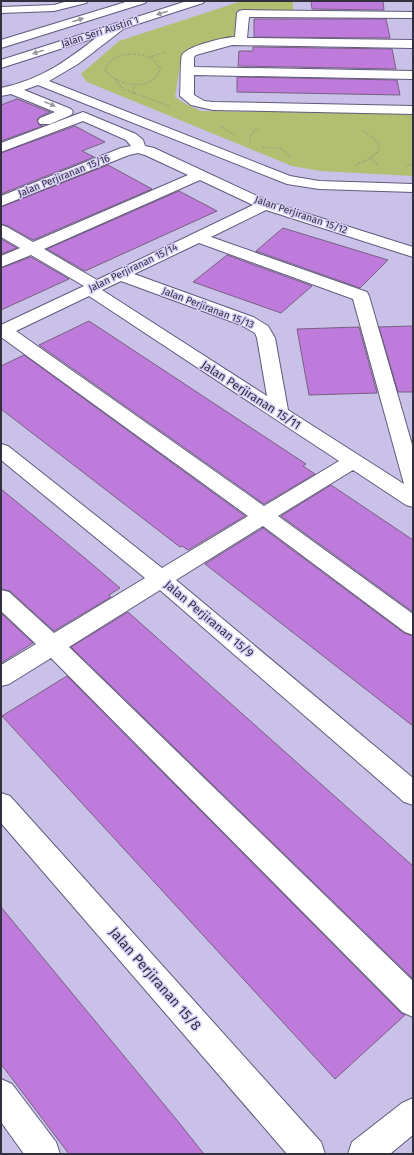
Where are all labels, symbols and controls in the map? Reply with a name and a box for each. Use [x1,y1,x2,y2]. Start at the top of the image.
one-way arrow [155,10,167,16]
street label: Jalan Seri Austin 1 [60,14,140,50]
one-way arrow [73,17,85,23]
one-way arrow [31,49,43,55]
one-way arrow [44,102,56,108]
street label: Jalan Perjiranan 15/16 [16,152,112,200]
street label: Jalan Perjiranan 15/12 [253,193,349,237]
street label: Jalan Perjiranan 15/14 [86,241,180,295]
street label: Jalan Perjiranan 15/13 [160,285,256,331]
street label: Jalan Perjiranan 15/11 [199,358,303,432]
street label: Jalan Perjiranan 15/9 [162,578,256,660]
street label: Jalan Perjiranan 15/8 [105,924,205,1034]

